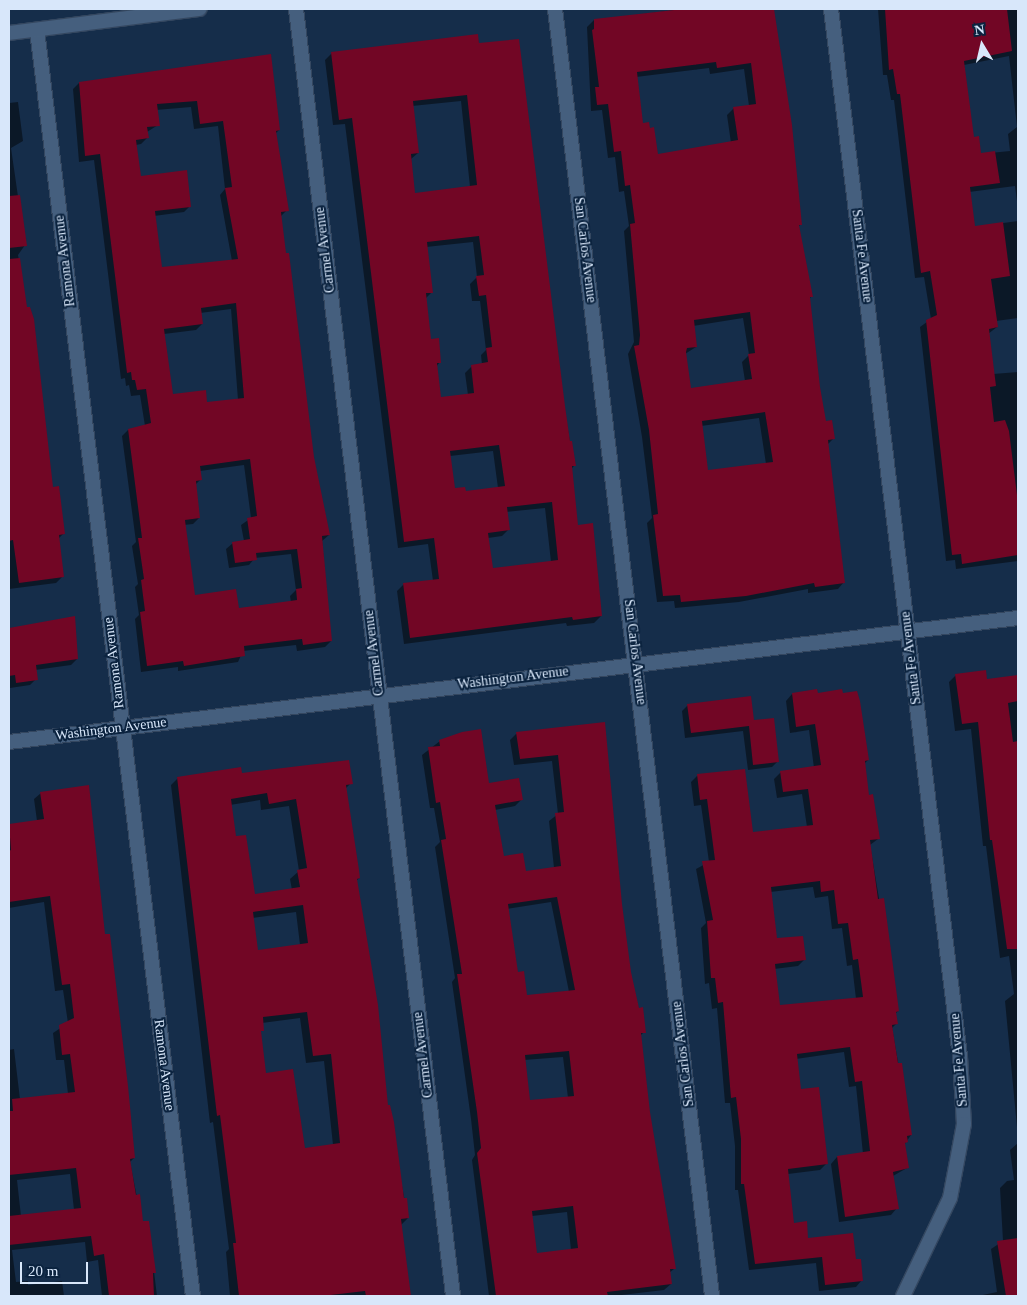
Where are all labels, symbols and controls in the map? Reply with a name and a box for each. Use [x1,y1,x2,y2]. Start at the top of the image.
north arrow [957,20,1007,70]
text: N [973,21,986,38]
street label: San Carlos Avenue [570,196,600,304]
street label: Carmel Avenue [311,206,339,294]
street label: Santa Fe Avenue [848,208,876,304]
street label: Ramona Avenue [51,214,79,308]
street label: San Carlos Avenue [620,598,650,706]
street label: Carmel Avenue [360,609,388,697]
street label: Santa Fe Avenue [897,610,925,706]
street label: Ramona Avenue [100,616,128,710]
street label: Washington Avenue [456,663,570,693]
street label: Washington Avenue [54,714,168,744]
street label: San Carlos Avenue [668,1000,698,1108]
street label: Carmel Avenue [409,1011,437,1099]
street label: Santa Fe Avenue [947,1012,971,1108]
street label: Ramona Avenue [150,1018,178,1112]
scale bar [22,1252,90,1284]
text: 20 m [28,1263,58,1279]

